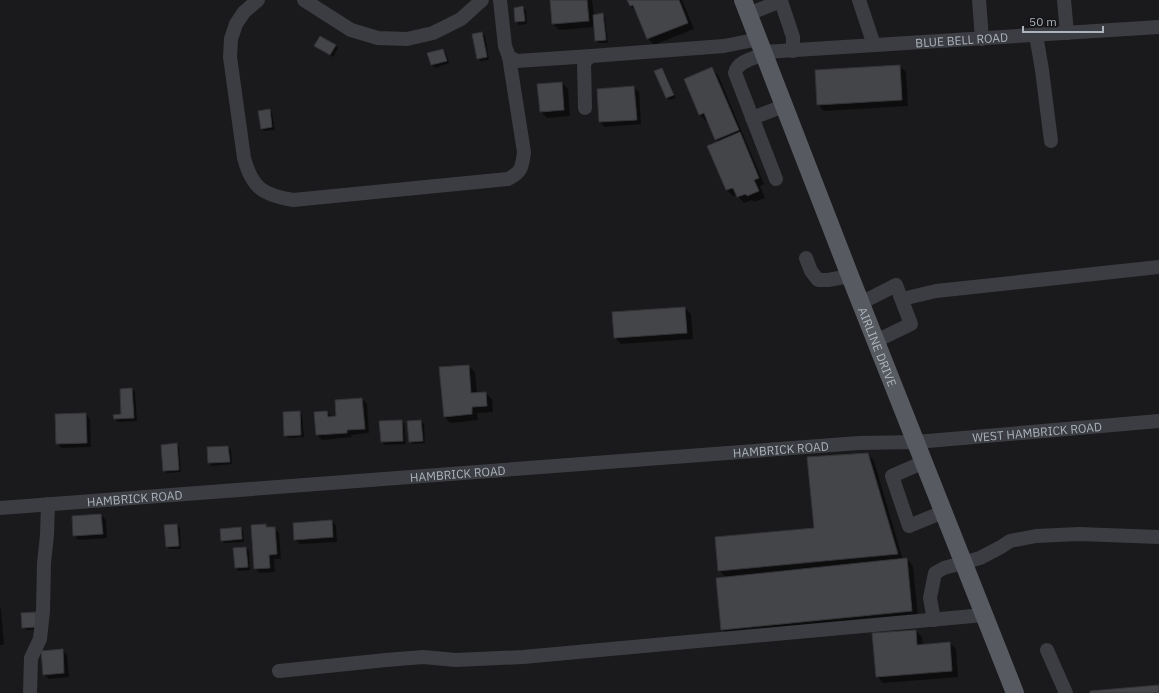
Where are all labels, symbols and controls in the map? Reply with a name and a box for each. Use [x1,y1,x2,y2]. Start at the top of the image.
scale bar [1023,8,1103,34]
text: 50 m [1029,14,1057,29]
street label: BLUE BELL ROAD [915,29,1008,50]
street label: AIRLINE DRIVE [855,305,900,389]
street label: WEST HAMBRICK ROAD [972,418,1103,445]
street label: HAMBRICK ROAD [732,438,829,460]
street label: HAMBRICK ROAD [409,462,506,484]
street label: HAMBRICK ROAD [86,487,183,509]

